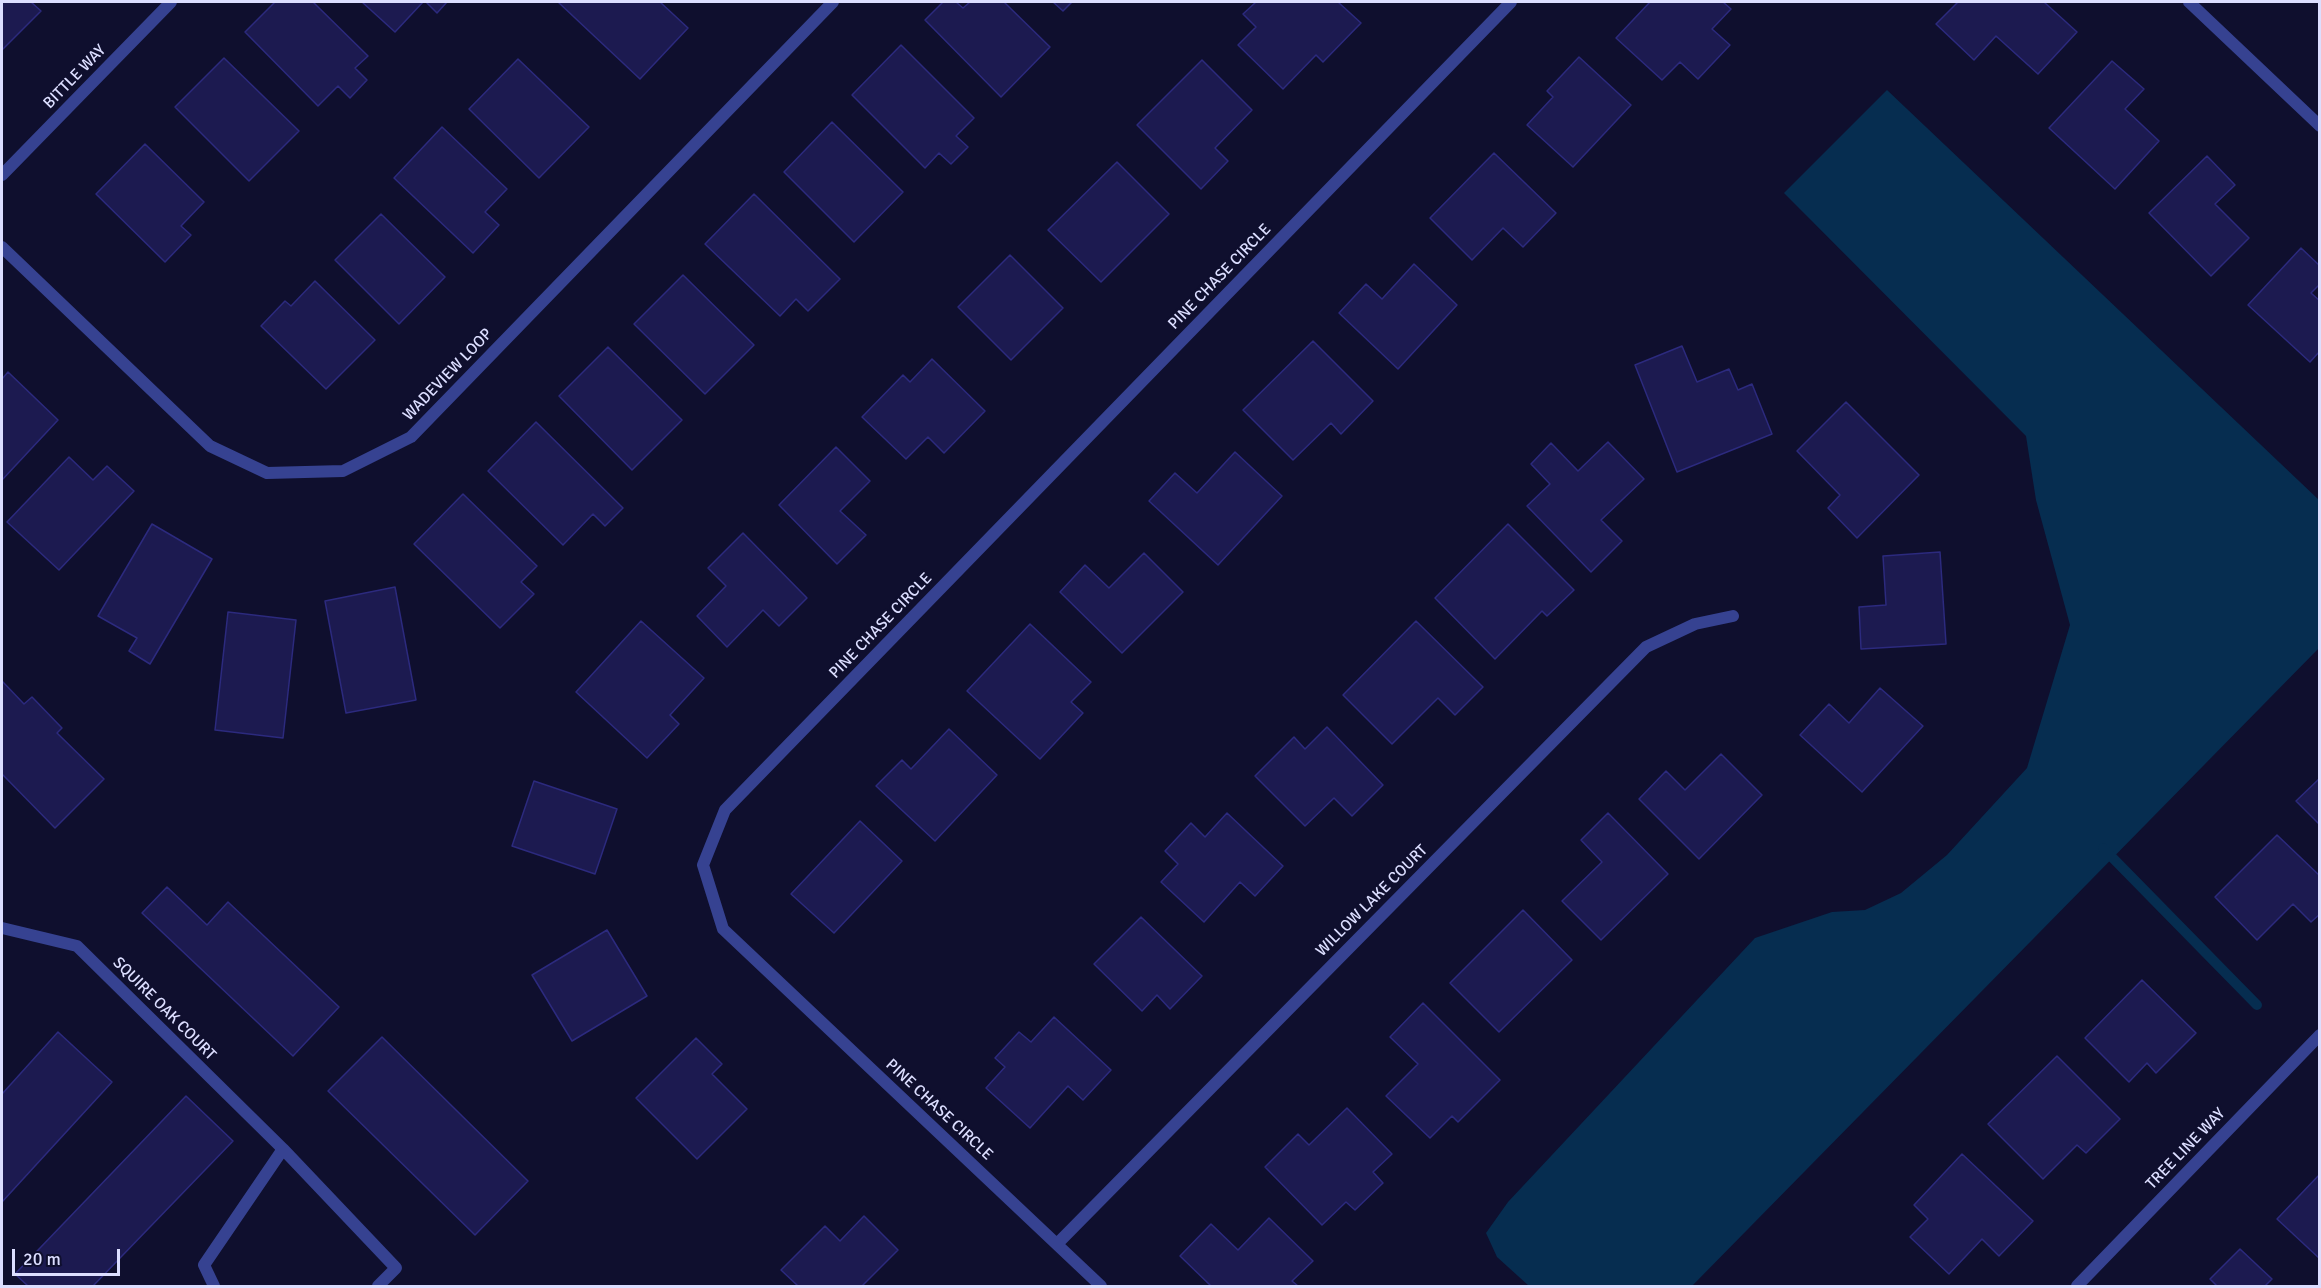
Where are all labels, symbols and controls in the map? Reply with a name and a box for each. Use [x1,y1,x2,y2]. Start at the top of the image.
street label: BITTLE WAY [40,41,110,113]
street label: PINE CHASE CIRCLE [1165,220,1275,334]
street label: WADEVIEW LOOP [399,325,497,425]
street label: PINE CHASE CIRCLE [826,569,936,683]
street label: WILLOW LAKE COURT [1312,841,1432,961]
street label: SQUIRE OAK COURT [108,953,220,1065]
street label: PINE CHASE CIRCLE [881,1055,997,1165]
street label: TREE LINE WAY [2142,1104,2230,1194]
scale bar [15,1237,123,1275]
text: 20 m [23,1248,61,1270]

